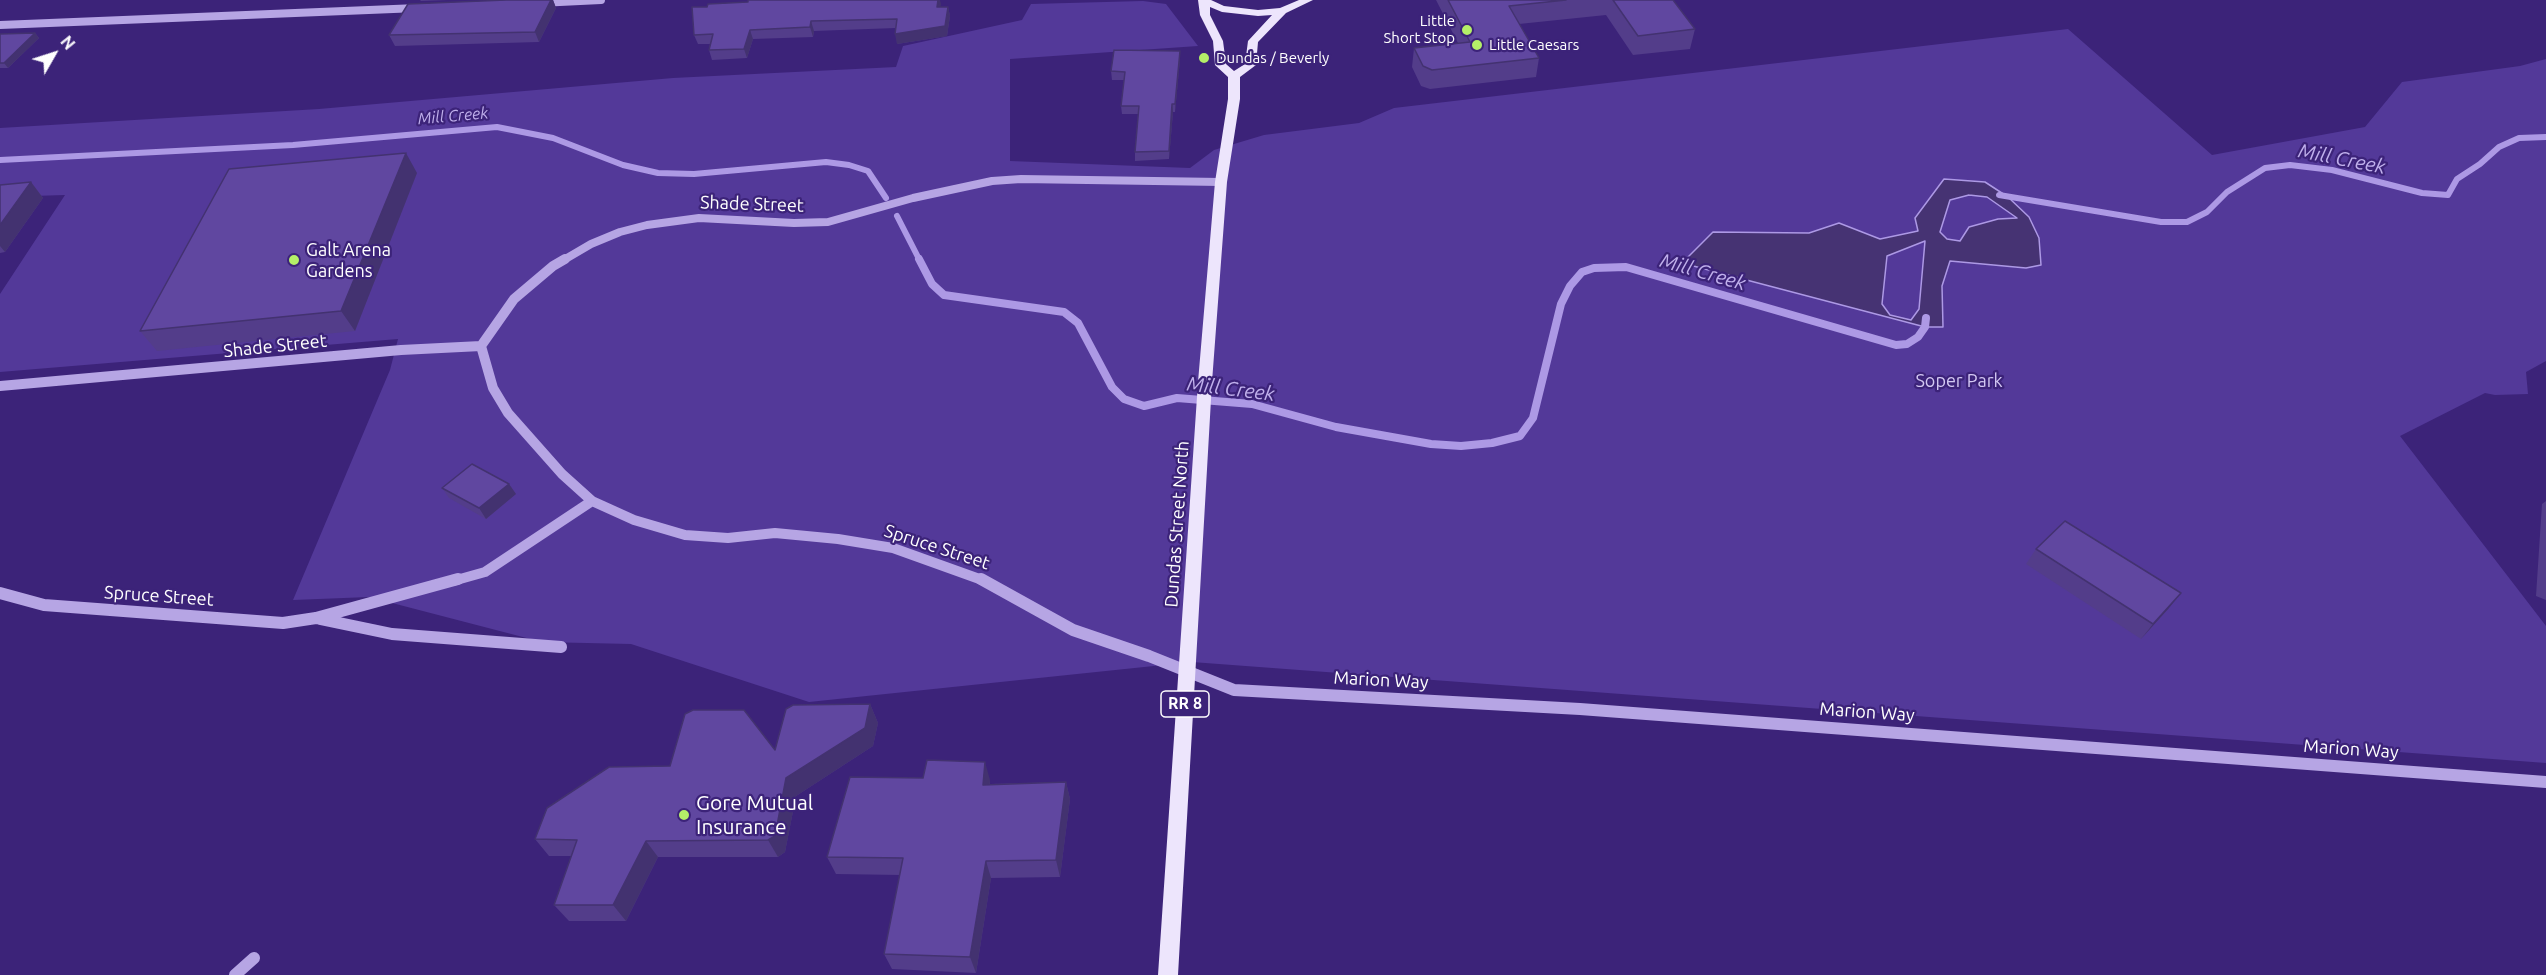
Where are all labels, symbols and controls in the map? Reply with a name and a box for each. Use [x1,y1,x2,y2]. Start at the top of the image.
place label: Little Short Stop [1384,12,1455,47]
marker: Little Short Stop [1460,23,1474,37]
north arrow [24,24,84,84]
text: N [57,32,79,53]
place label: Little Caesars [1489,36,1579,54]
marker: Little Caesars [1470,38,1484,52]
place label: Dundas / Beverly [1216,49,1329,67]
marker: Dundas / Beverly [1197,51,1211,65]
water label: Mill Creek [417,103,489,129]
water label: Mill Creek [2296,139,2388,179]
street label: Shade Street [700,191,804,217]
place label: Galt Arena Gardens [306,239,391,282]
water label: Mill Creek [1657,248,1749,296]
marker: Galt Arena Gardens [287,253,301,267]
street label: Shade Street [222,330,328,362]
park label: Soper Park [1915,370,2003,392]
water label: Mill Creek [1186,372,1276,406]
street label: Dundas Street North [1160,440,1194,608]
street label: Spruce Street [882,520,992,574]
street label: Spruce Street [104,581,214,611]
street label: Marion Way [1333,667,1429,693]
road number: RR 8 [1161,691,1209,717]
street label: Marion Way [1819,698,1915,726]
street label: Marion Way [2303,735,2399,763]
place label: Gore Mutual Insurance [696,790,813,840]
marker: Gore Mutual Insurance [677,808,691,822]

